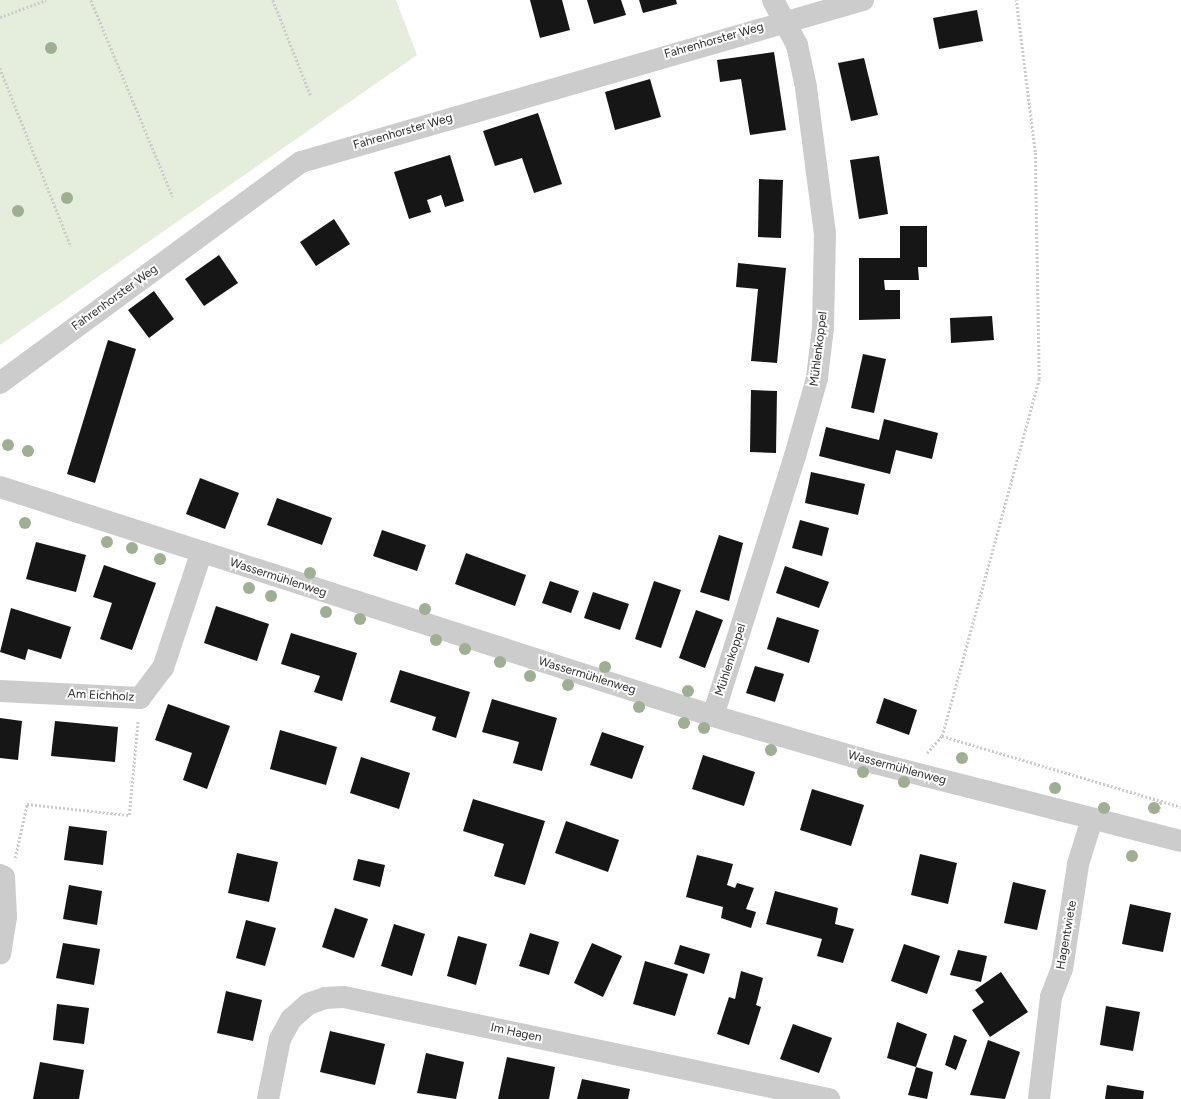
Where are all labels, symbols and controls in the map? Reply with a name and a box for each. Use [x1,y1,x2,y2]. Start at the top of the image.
street label: Fahrenhorster Weg [663,20,765,62]
street label: Fahrenhorster Weg [352,111,454,153]
street label: Fahrenhorster Weg [69,262,161,334]
street label: Mühlenkoppel [807,311,831,387]
street label: Wassermühlenweg [228,556,328,600]
street label: Mühlenkoppel [712,622,750,698]
street label: Wassermühlenweg [537,654,637,698]
street label: Am Eichholz [67,687,135,705]
street label: Wassermühlenweg [846,748,948,788]
street label: Hagentwiete [1054,899,1080,971]
street label: Im Hagen [489,1021,543,1045]

